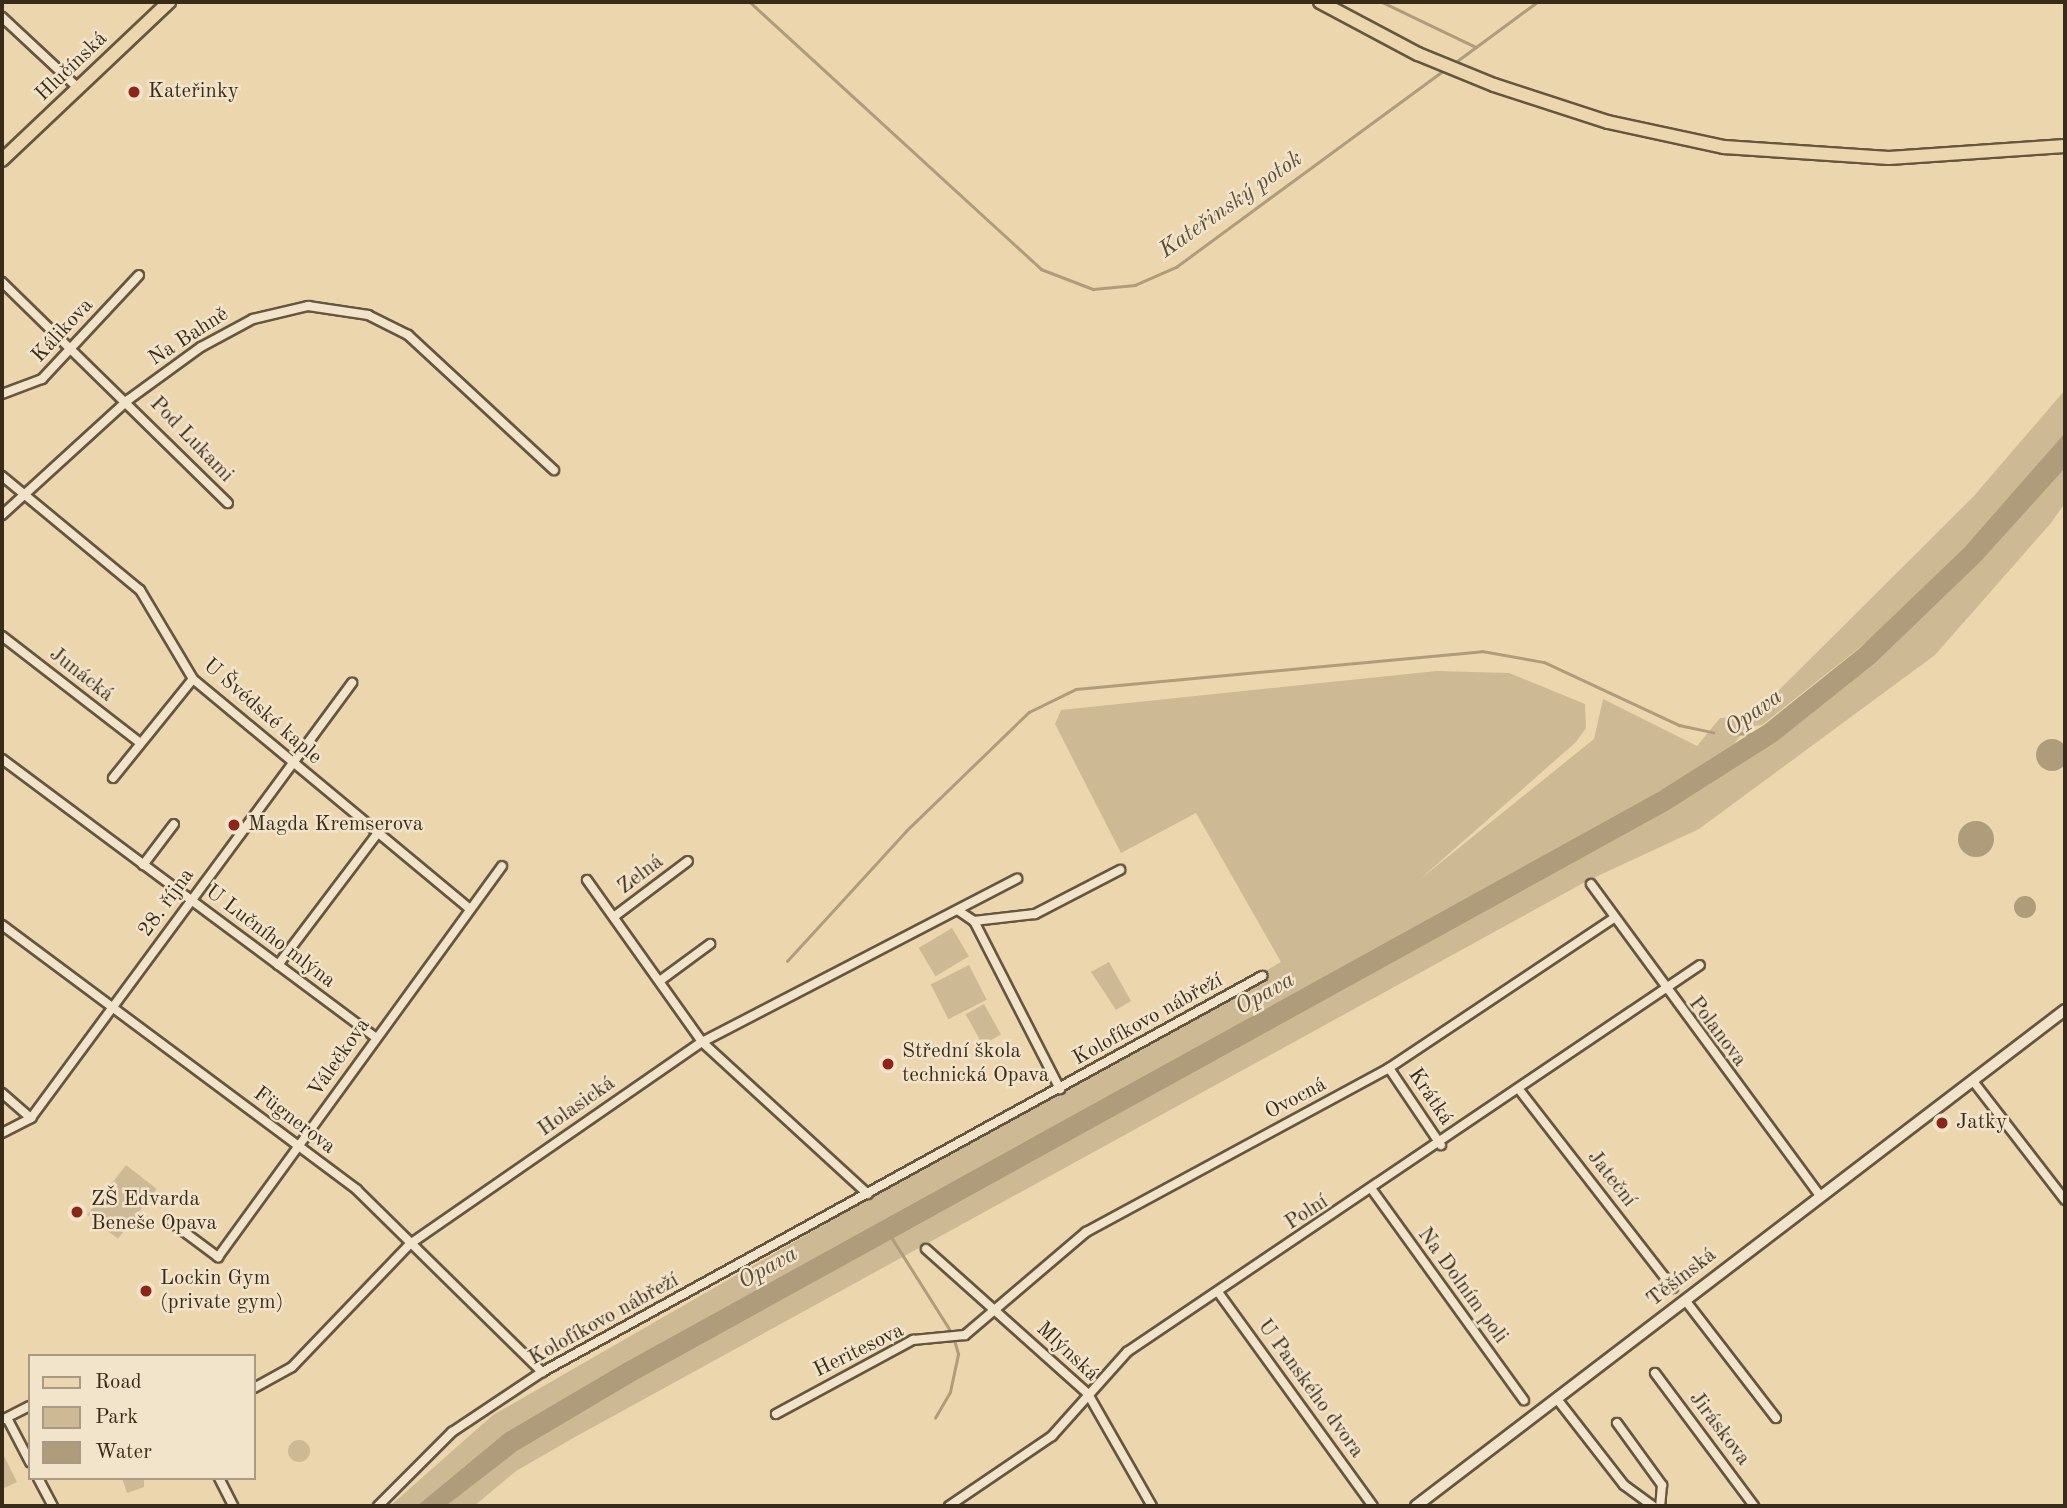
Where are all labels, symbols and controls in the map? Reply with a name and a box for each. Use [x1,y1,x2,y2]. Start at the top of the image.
street label: Hlučínská [31,27,113,107]
place label: Kateřinky [148,79,239,105]
marker: Kateřinky [126,84,142,100]
water label: Kateřinský potok [1154,145,1308,265]
street label: Kálikova [27,294,99,368]
street label: Na Bahně [145,302,233,372]
street label: Pod Lukami [144,392,238,488]
street label: Junácká [44,642,118,708]
street label: U Švédské kaple [197,654,327,770]
water label: Opava [1720,683,1788,743]
place label: Magda Kremserova [248,812,423,838]
marker: Magda Kremserova [226,817,242,833]
street label: Zelná [613,850,669,900]
street label: 28. října [134,864,200,942]
street label: U Lučního mlýna [200,880,340,994]
water label: Opava [1230,966,1300,1022]
street label: Kolofíkovo nábřeží [1069,968,1227,1072]
street label: Polanova [1682,992,1752,1072]
street label: Válečkova [304,1014,376,1102]
place label: Střední škola technická Opava [902,1039,1049,1089]
marker: Střední škola technická Opava [880,1056,896,1072]
street label: Krátká [1402,1064,1458,1130]
street label: Holasická [534,1071,620,1143]
street label: Ovocná [1261,1072,1331,1126]
street label: Fügnerova [248,1082,340,1160]
place label: Jatky [1956,1110,2007,1136]
marker: Jatky [1934,1115,1950,1131]
street label: Jateční [1581,1146,1641,1212]
place label: ZŠ Edvarda Beneše Opava [91,1187,217,1237]
street label: Polní [1281,1190,1333,1236]
marker: ZŠ Edvarda Beneše Opava [69,1204,85,1220]
street label: Na Dolním poli [1412,1223,1512,1349]
water label: Opava [733,1240,803,1296]
street label: Těšínská [1642,1243,1722,1313]
place label: Lockin Gym (private gym) [160,1266,284,1316]
street label: Kolofíkovo nábřeží [525,1268,683,1372]
marker: Lockin Gym (private gym) [138,1283,154,1299]
street label: U Panského dvora [1251,1315,1369,1463]
street label: Mlýnská [1031,1317,1103,1387]
street label: Heritesova [810,1318,908,1384]
legend [28,1354,256,1480]
text: Road [95,1372,142,1393]
street label: Jiráskova [1683,1387,1755,1471]
text: Park [95,1407,138,1428]
text: Water [95,1442,152,1463]

